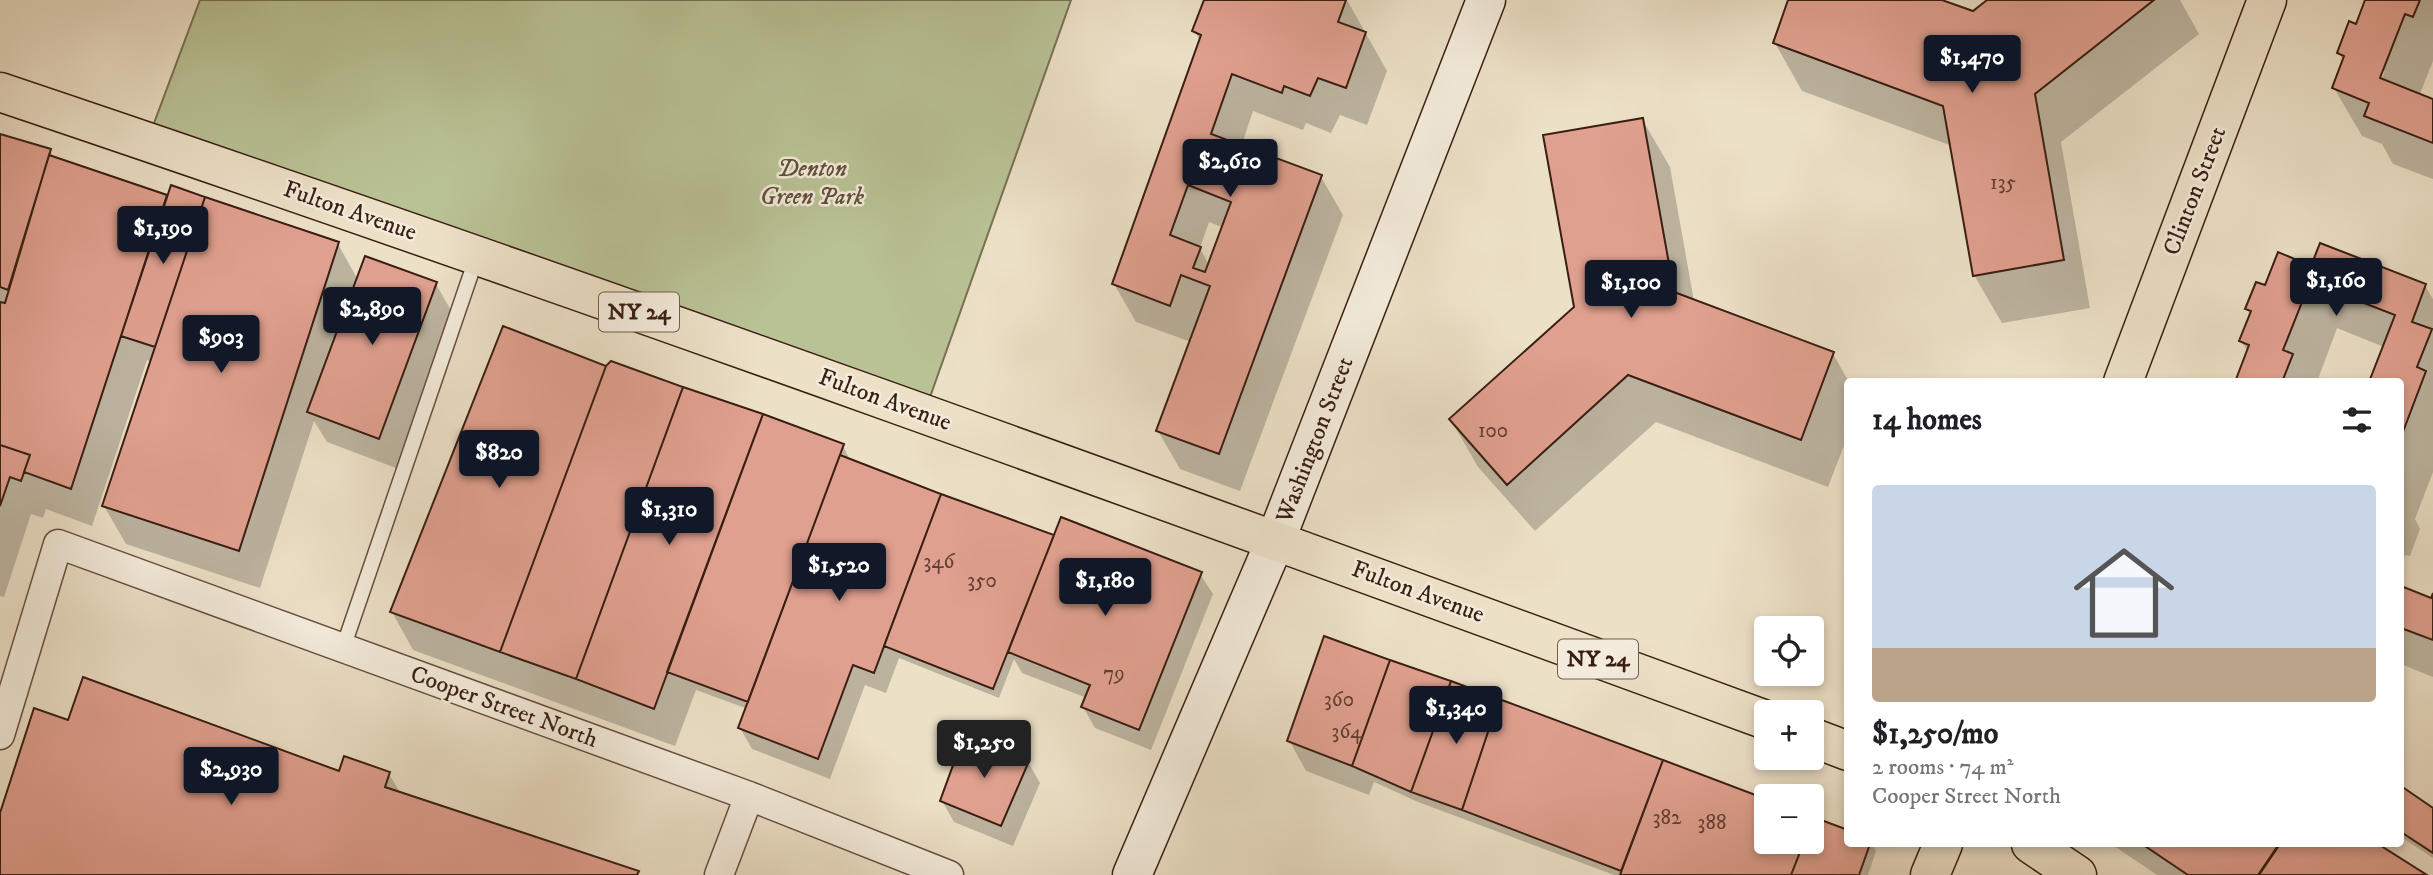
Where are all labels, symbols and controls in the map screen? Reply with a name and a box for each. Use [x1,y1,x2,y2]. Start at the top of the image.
pin: $1,470 [1915,36,2029,95]
text: $1,470 [1940,43,2004,72]
street label: Clinton Street [2157,122,2233,260]
pin: $2,610 [1173,140,1287,199]
text: $2,610 [1199,147,1261,176]
park label: Denton Green Park [760,154,864,212]
house number: 135 [1990,170,2016,196]
street label: Fulton Avenue [279,174,421,248]
pin: $1,190 [106,206,220,266]
text: $1,190 [133,214,193,243]
pin: $1,160 [2279,258,2393,318]
pin: $1,100 [1574,260,1688,320]
text: $1,160 [2306,266,2366,295]
text: $1,100 [1601,268,1661,297]
pin: $2,890 [315,288,429,347]
road number: NY 24 [599,292,679,332]
text: $2,890 [339,295,405,324]
pin: $903 [180,316,262,375]
text: $903 [199,323,243,352]
street label: Washington Street [1269,352,1361,528]
street label: Fulton Avenue [815,362,955,438]
icon: filters [2338,401,2376,439]
text: 14 homes [1872,402,1982,439]
house number: 100 [1478,418,1508,444]
pin: $820 [458,430,540,490]
text: $820 [475,438,523,467]
pin: $1,310 [612,488,726,547]
text: $1,310 [641,495,697,524]
icon: home [2061,530,2187,656]
pin: $1,520 [782,544,896,603]
house number: 346 [924,549,955,575]
text: $1,520 [808,551,870,580]
street label: Fulton Avenue [1348,554,1488,630]
pin: $1,180 [1048,558,1162,618]
text: $1,180 [1075,566,1135,595]
house number: 350 [967,568,997,594]
map controls [1754,616,1824,854]
button: locate [1754,616,1824,686]
road number: NY 24 [1558,639,1638,678]
street label: Cooper Street North [406,659,602,755]
house number: 79 [1103,661,1125,687]
pin: $1,340 [1399,686,1513,746]
house number: 360 [1324,687,1354,713]
text: $1,340 [1425,694,1487,723]
button: + [1754,700,1824,770]
text: $1,250/mo [1872,716,1998,753]
house number: 364 [1332,719,1363,745]
pin: $1,250 [927,720,1041,780]
text: $1,250 [953,728,1015,757]
pin: $2,930 [174,748,288,807]
text: 2 rooms · 74 m² [1872,753,2013,782]
text: $2,930 [200,755,262,784]
text: Cooper Street North [1872,782,2061,811]
button: − [1754,784,1824,854]
house number: 382 [1653,805,1682,831]
house number: 388 [1698,810,1726,836]

